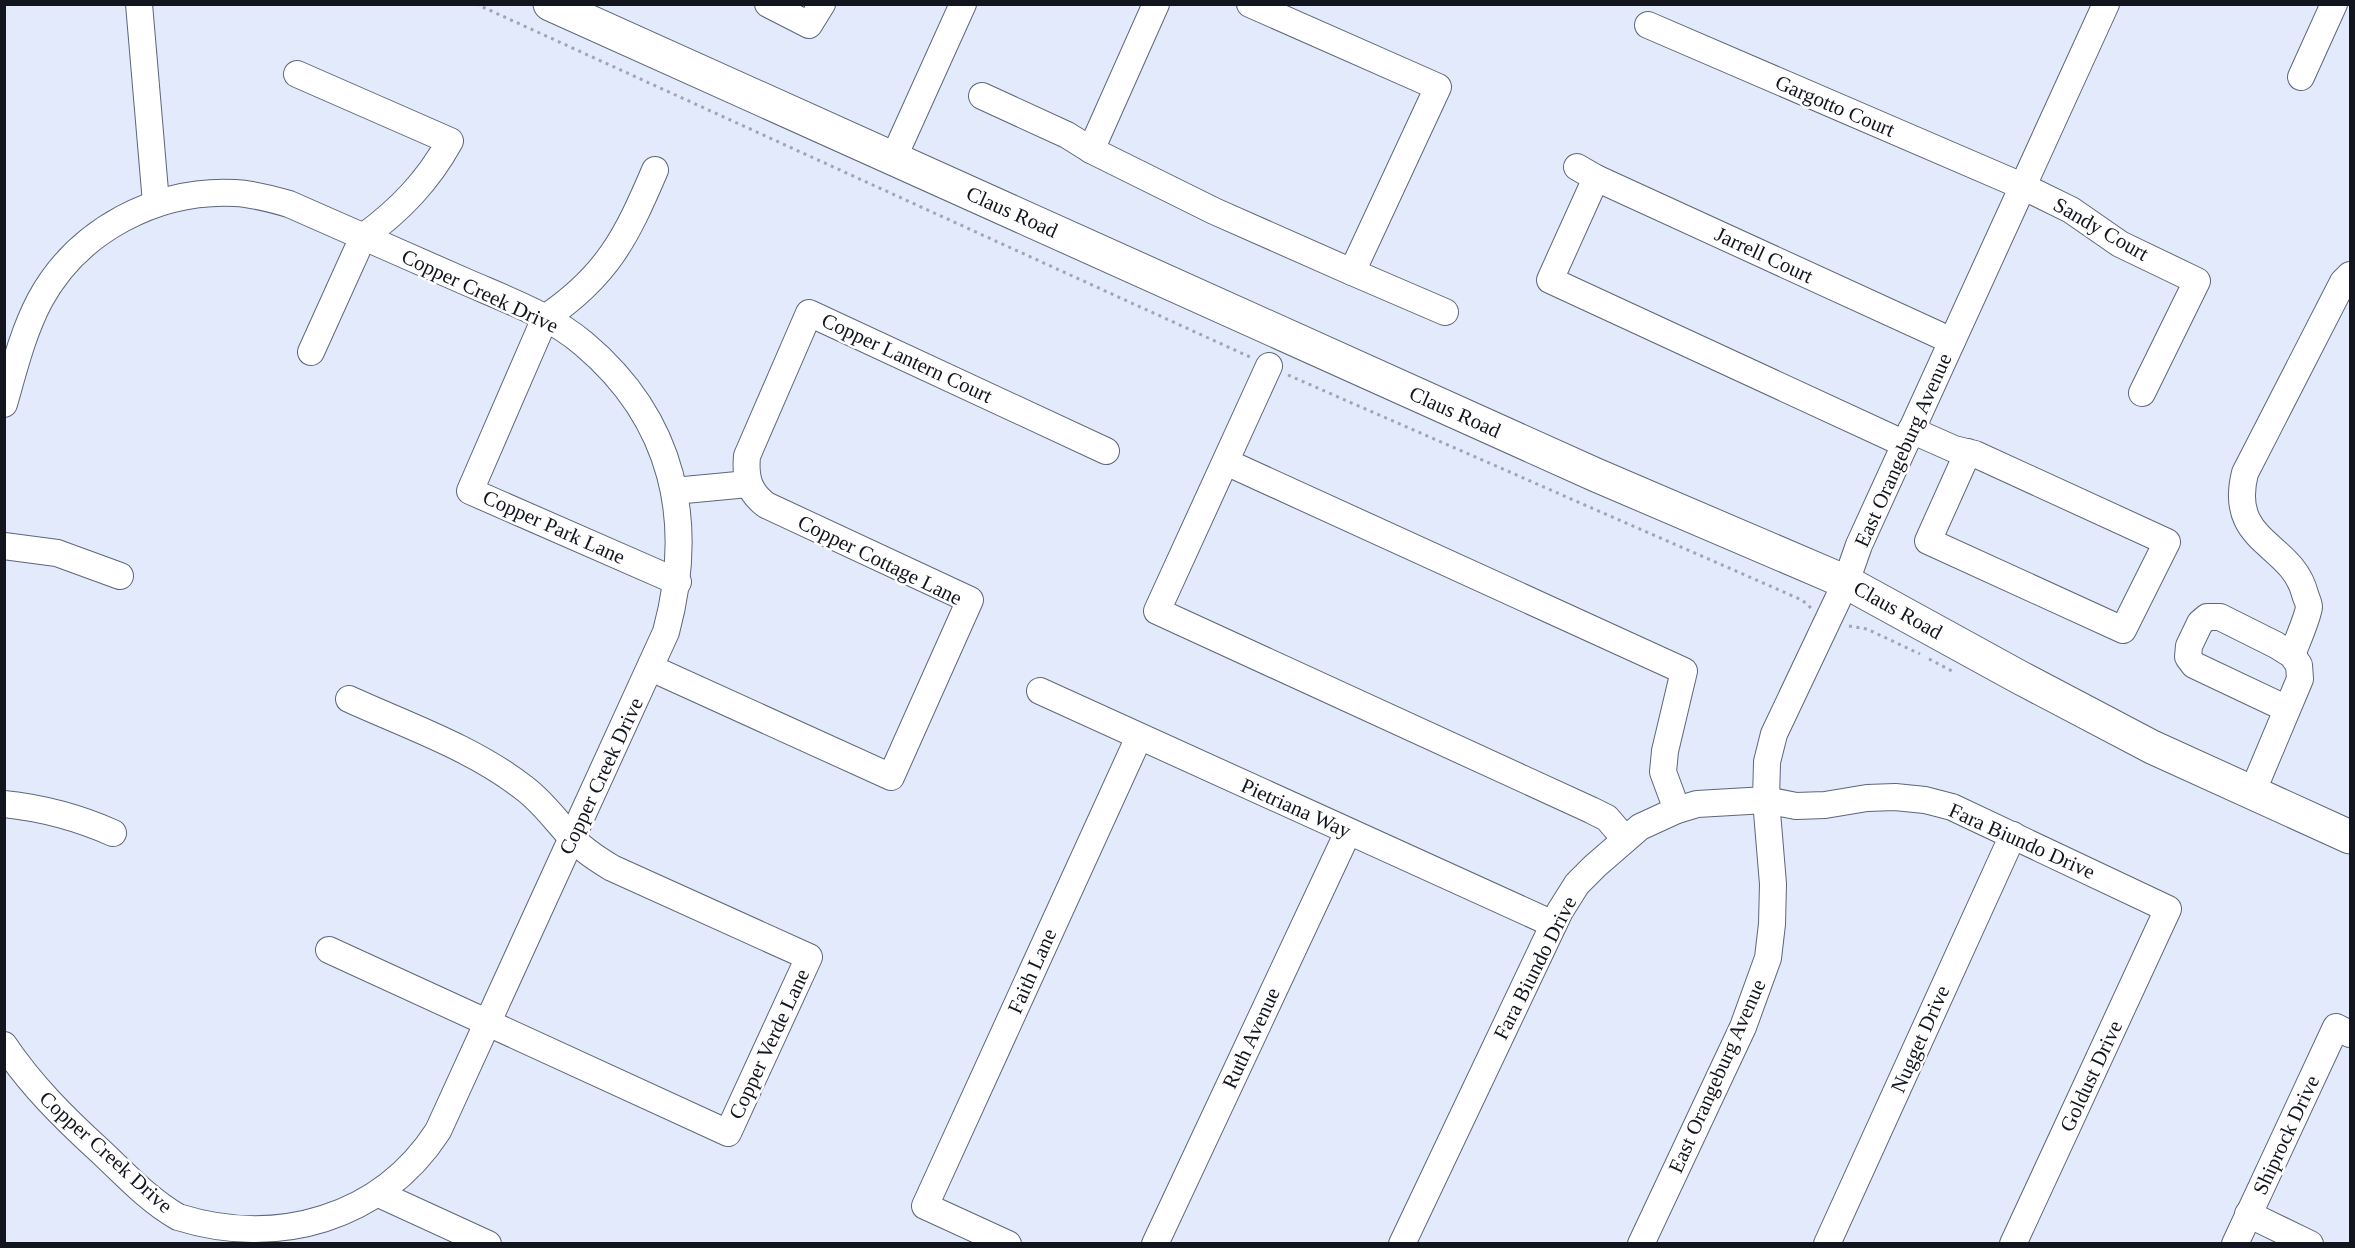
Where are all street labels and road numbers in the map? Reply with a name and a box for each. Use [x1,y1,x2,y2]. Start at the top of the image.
street label: Gargotto Court [1772,70,1898,142]
street label: Claus Road [963,181,1062,243]
street label: Sandy Court [2049,192,2153,266]
street label: Jarrell Court [1711,222,1817,288]
street label: Copper Creek Drive [398,244,562,338]
street label: Copper Lantern Court [818,308,996,408]
street label: East Orangeburg Avenue [1849,350,1957,550]
street label: Claus Road [1406,381,1505,443]
street label: Copper Park Lane [479,485,629,569]
street label: Copper Cottage Lane [794,510,966,610]
street label: Claus Road [1850,576,1947,644]
street label: Copper Creek Drive [554,694,648,858]
street label: Pietriana Way [1237,773,1355,843]
street label: Fara Biundo Drive [1945,798,2099,884]
street label: Fara Biundo Drive [1489,892,1581,1044]
street label: Faith Lane [1003,925,1061,1017]
street label: Copper Verde Lane [724,965,814,1123]
street label: East Orangeburg Avenue [1663,976,1771,1176]
street label: Nugget Drive [1886,982,1954,1096]
street label: Ruth Avenue [1217,984,1285,1092]
street label: Goldust Drive [2055,1017,2127,1135]
street label: Shiprock Drive [2248,1072,2324,1198]
street label: Copper Creek Drive [35,1086,177,1218]

